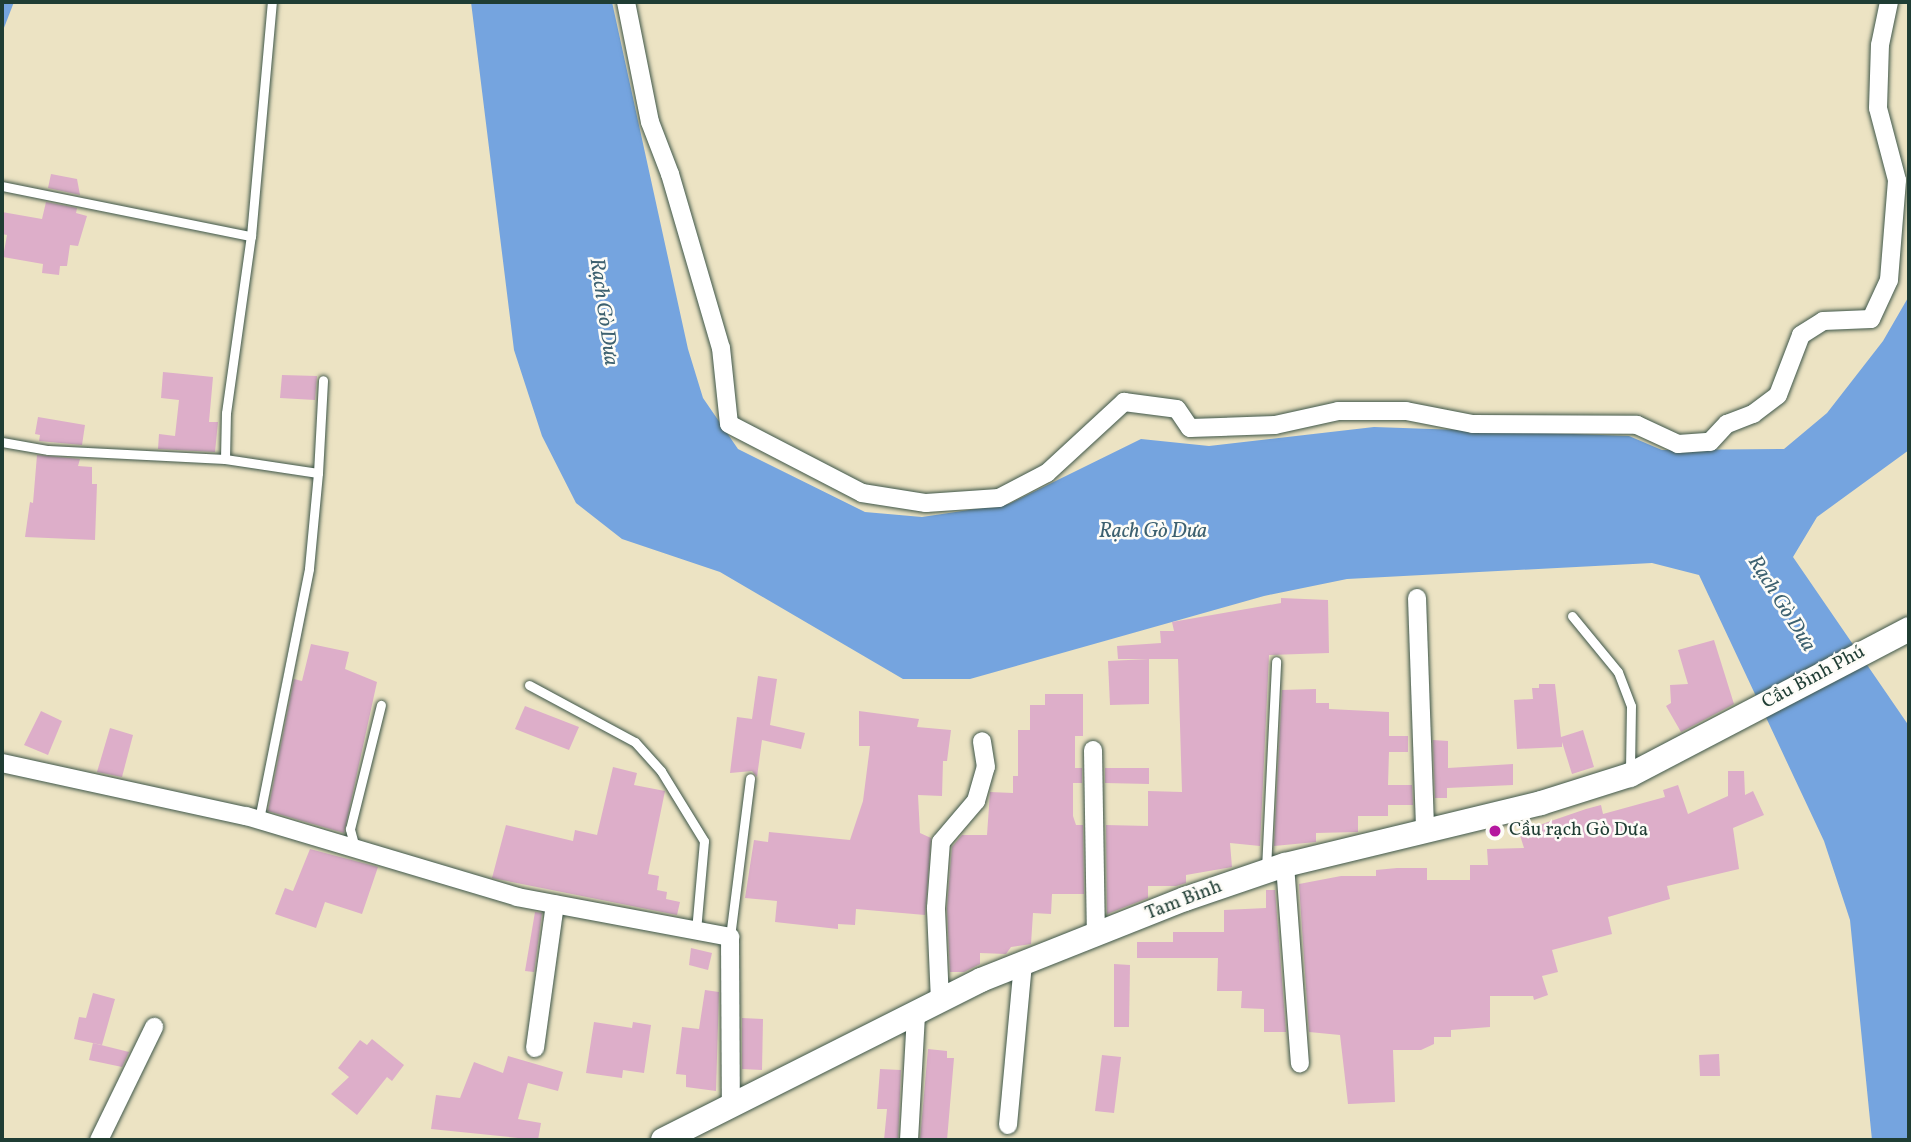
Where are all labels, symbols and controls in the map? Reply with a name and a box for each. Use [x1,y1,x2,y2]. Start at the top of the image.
water label: Rạch Gò Dưa [583,257,623,367]
water label: Rạch Gò Dưa [1099,519,1207,545]
water label: Rạch Gò Dưa [1742,551,1820,657]
street label: Cầu Bình Phú [1759,641,1869,715]
place label: Cầu rạch Gò Dưa [1509,820,1648,842]
marker: Cầu rạch Gò Dưa [1487,823,1503,839]
street label: Tam Bình [1142,876,1226,926]

